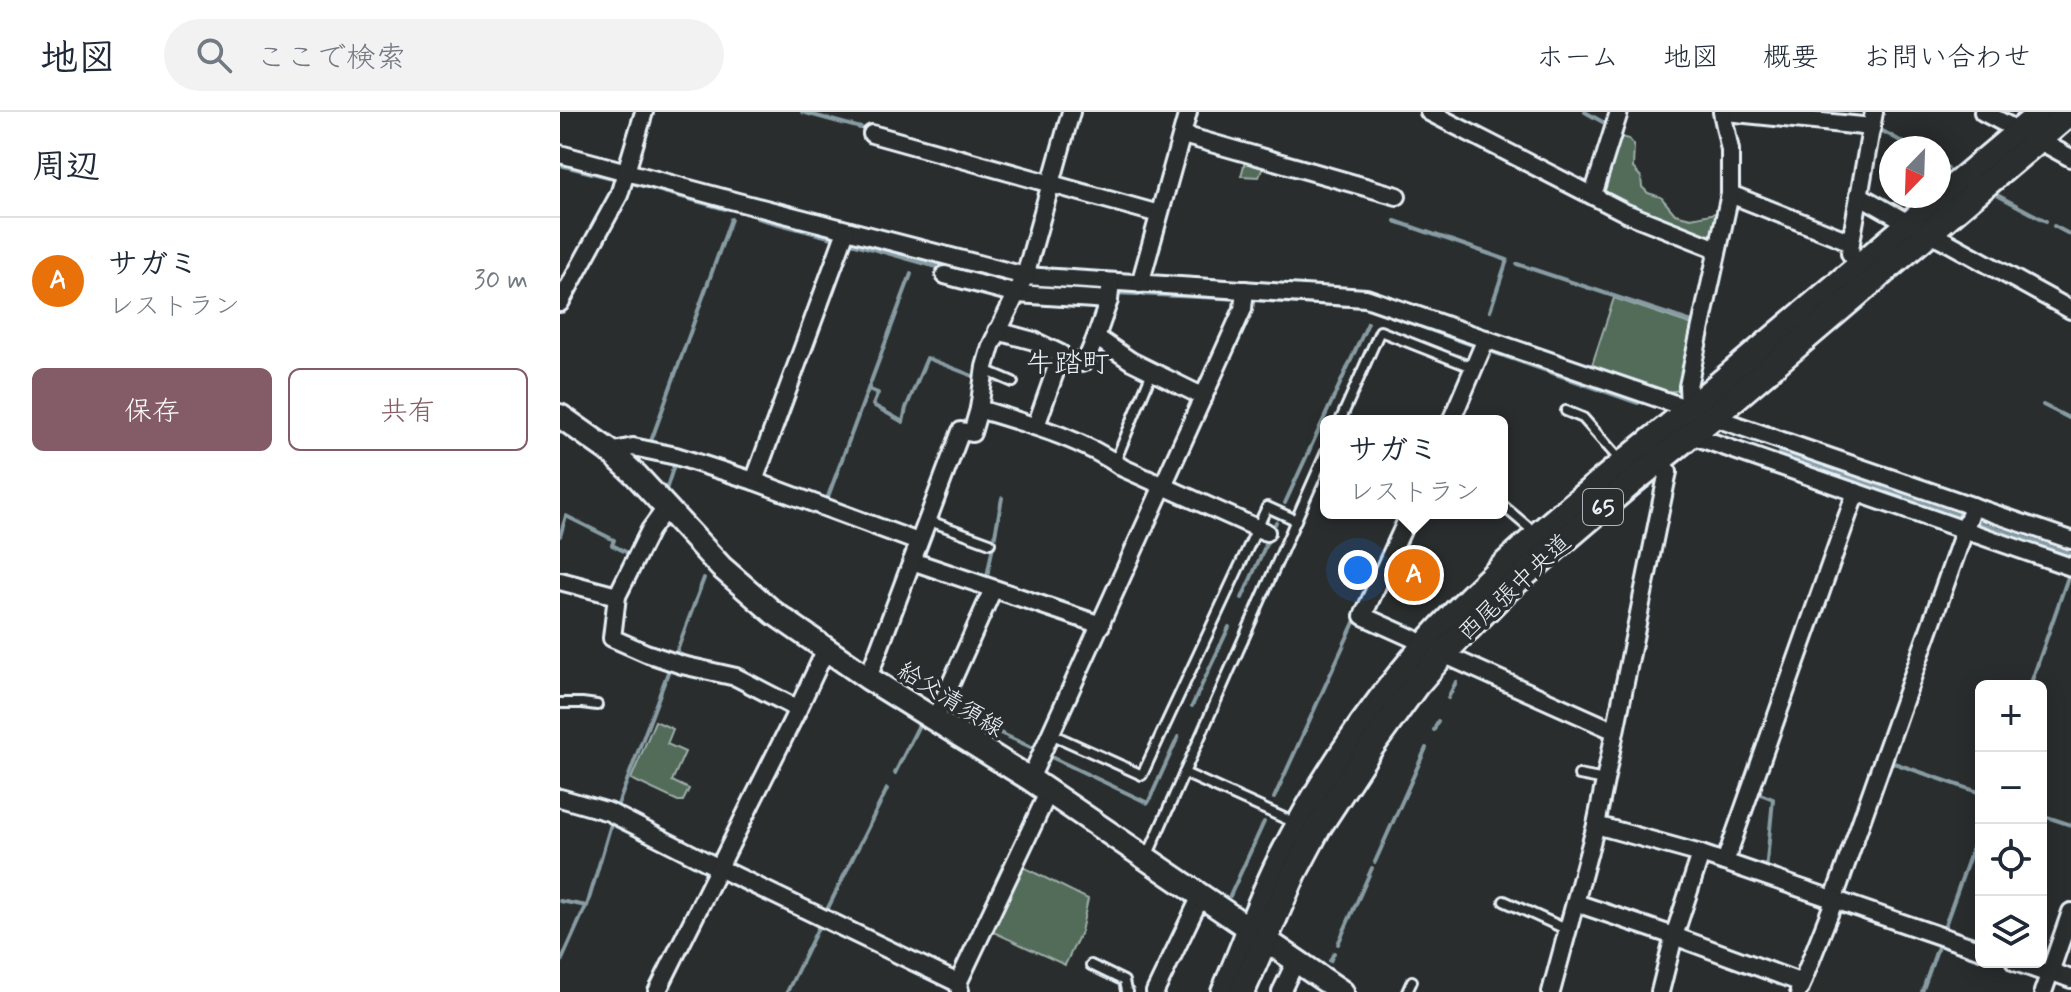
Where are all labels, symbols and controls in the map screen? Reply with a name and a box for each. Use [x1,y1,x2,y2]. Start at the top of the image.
search box [164,19,724,91]
icon: search [192,33,236,77]
text: 地図 [40,35,116,84]
text: ここで検索 [256,39,406,78]
text: ホーム [1536,40,1619,77]
text: 地図 [1663,40,1719,77]
text: 概要 [1763,40,1819,77]
text: お問い合わせ [1863,40,2031,77]
north arrow [1879,136,1951,208]
text: 周辺 [32,145,100,190]
text: サガミ [108,245,198,284]
text: A [49,264,67,298]
text: 30 m [474,264,528,298]
text: レストラン [108,290,240,324]
district label: 牛踏町 [1026,346,1110,383]
button: 保存 [32,368,272,451]
button: 共有 [288,368,528,451]
popup [1320,415,1508,519]
text: サガミ [1348,431,1438,470]
text: レストラン [1348,476,1480,510]
road number: 65 [1583,489,1623,525]
street label: 西尾張中央道 [1452,528,1578,649]
pin: A [1388,545,1440,605]
your location [1338,550,1378,590]
street label: 給父清須線 [891,655,1009,745]
map controls [1975,680,2047,968]
button: + [1975,680,2047,752]
button: − [1975,752,2047,824]
button: locate [1975,824,2047,896]
button: layers [1975,896,2047,968]

